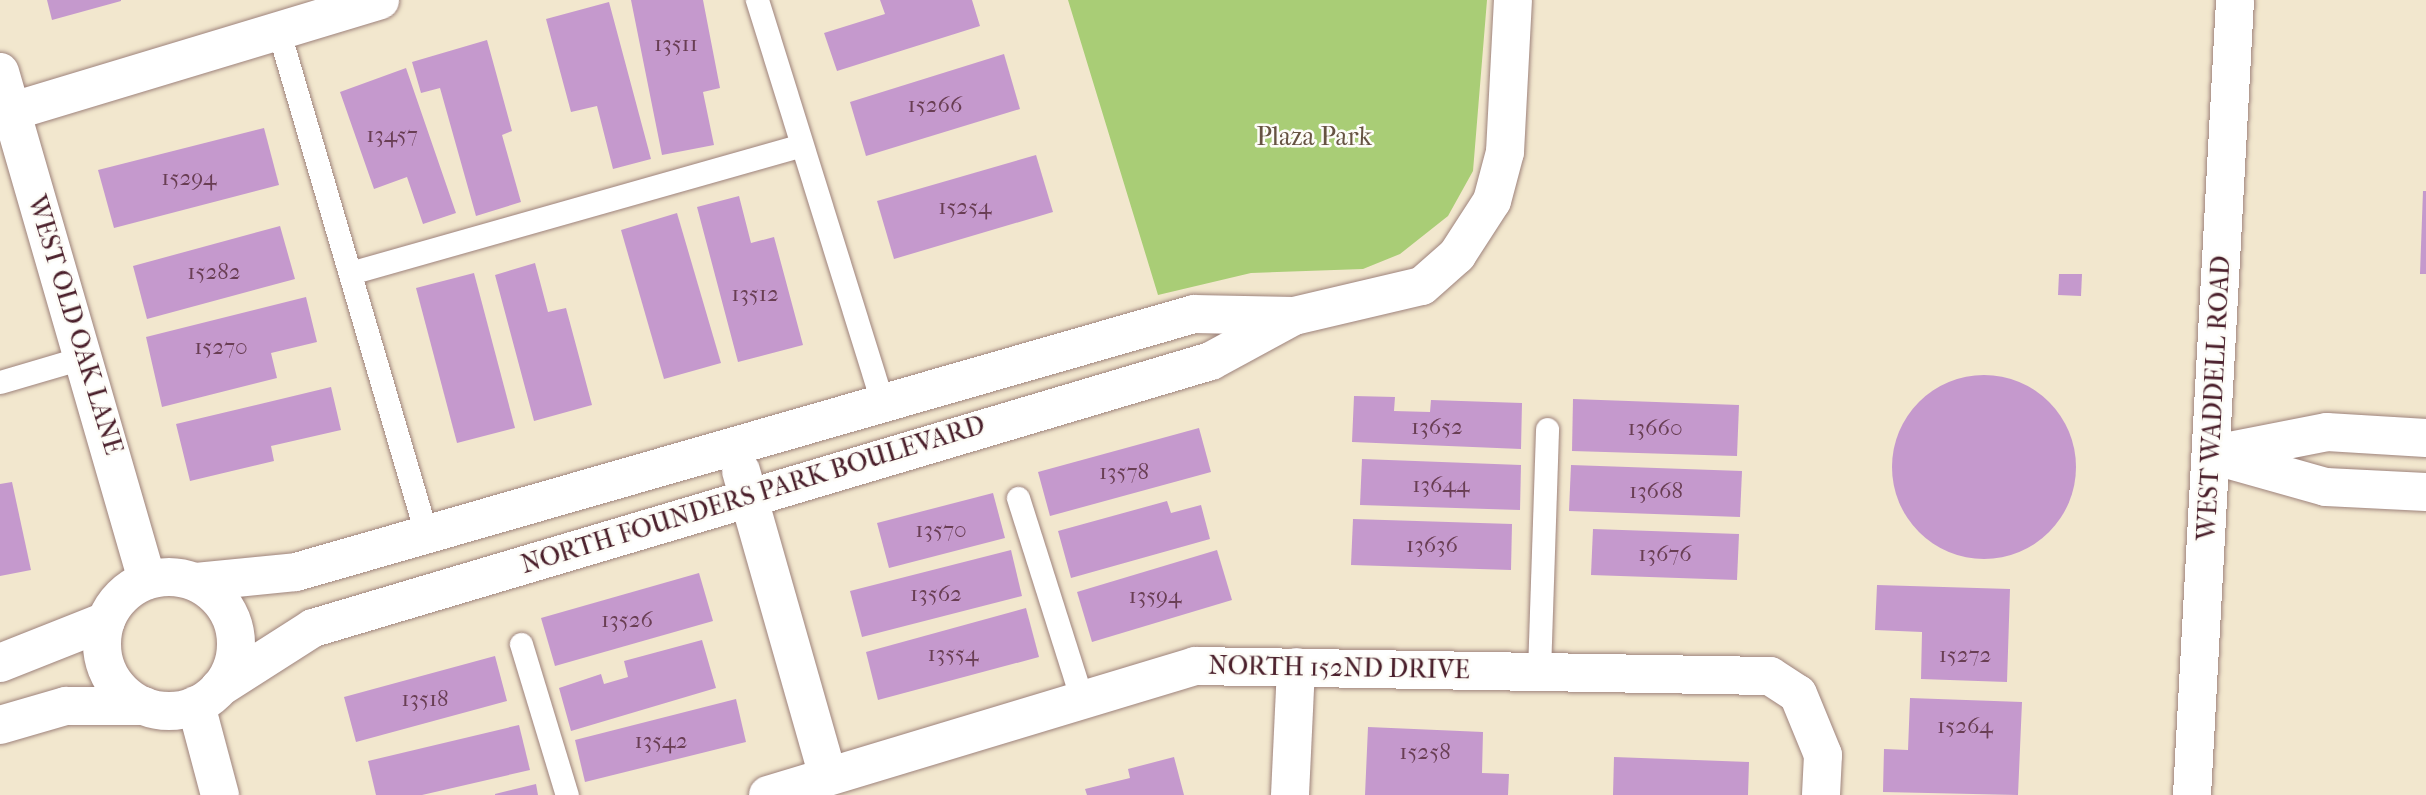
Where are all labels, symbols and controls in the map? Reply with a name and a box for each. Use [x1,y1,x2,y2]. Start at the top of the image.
house number: 13511 [654,30,698,58]
house number: 15266 [908,91,962,119]
house number: 13457 [366,121,418,149]
park label: Plaza Park [1256,121,1372,153]
house number: 15294 [161,164,217,192]
street label: WEST OLD OAK LANE [21,192,129,458]
house number: 15254 [938,193,992,221]
street label: WEST WADDELL ROAD [2191,255,2237,541]
house number: 15282 [187,258,241,286]
house number: 13512 [731,280,779,308]
house number: 15270 [194,333,248,361]
street label: NORTH FOUNDERS PARK BOULEVARD [517,409,989,581]
house number: 13652 [1411,413,1463,441]
house number: 13660 [1627,414,1683,442]
house number: 13578 [1099,458,1149,486]
house number: 13644 [1412,471,1470,499]
house number: 13668 [1629,477,1683,505]
house number: 13570 [915,516,967,544]
house number: 13636 [1406,531,1458,559]
house number: 13676 [1638,540,1692,568]
house number: 13562 [910,580,962,608]
house number: 13594 [1128,582,1182,610]
house number: 13526 [601,606,653,634]
house number: 13554 [928,640,978,668]
house number: 15272 [1939,641,1991,669]
street label: NORTH 152ND DRIVE [1208,650,1470,686]
house number: 13518 [401,685,449,713]
house number: 15264 [1937,712,1993,740]
house number: 13542 [635,727,687,755]
house number: 15258 [1399,738,1451,766]

